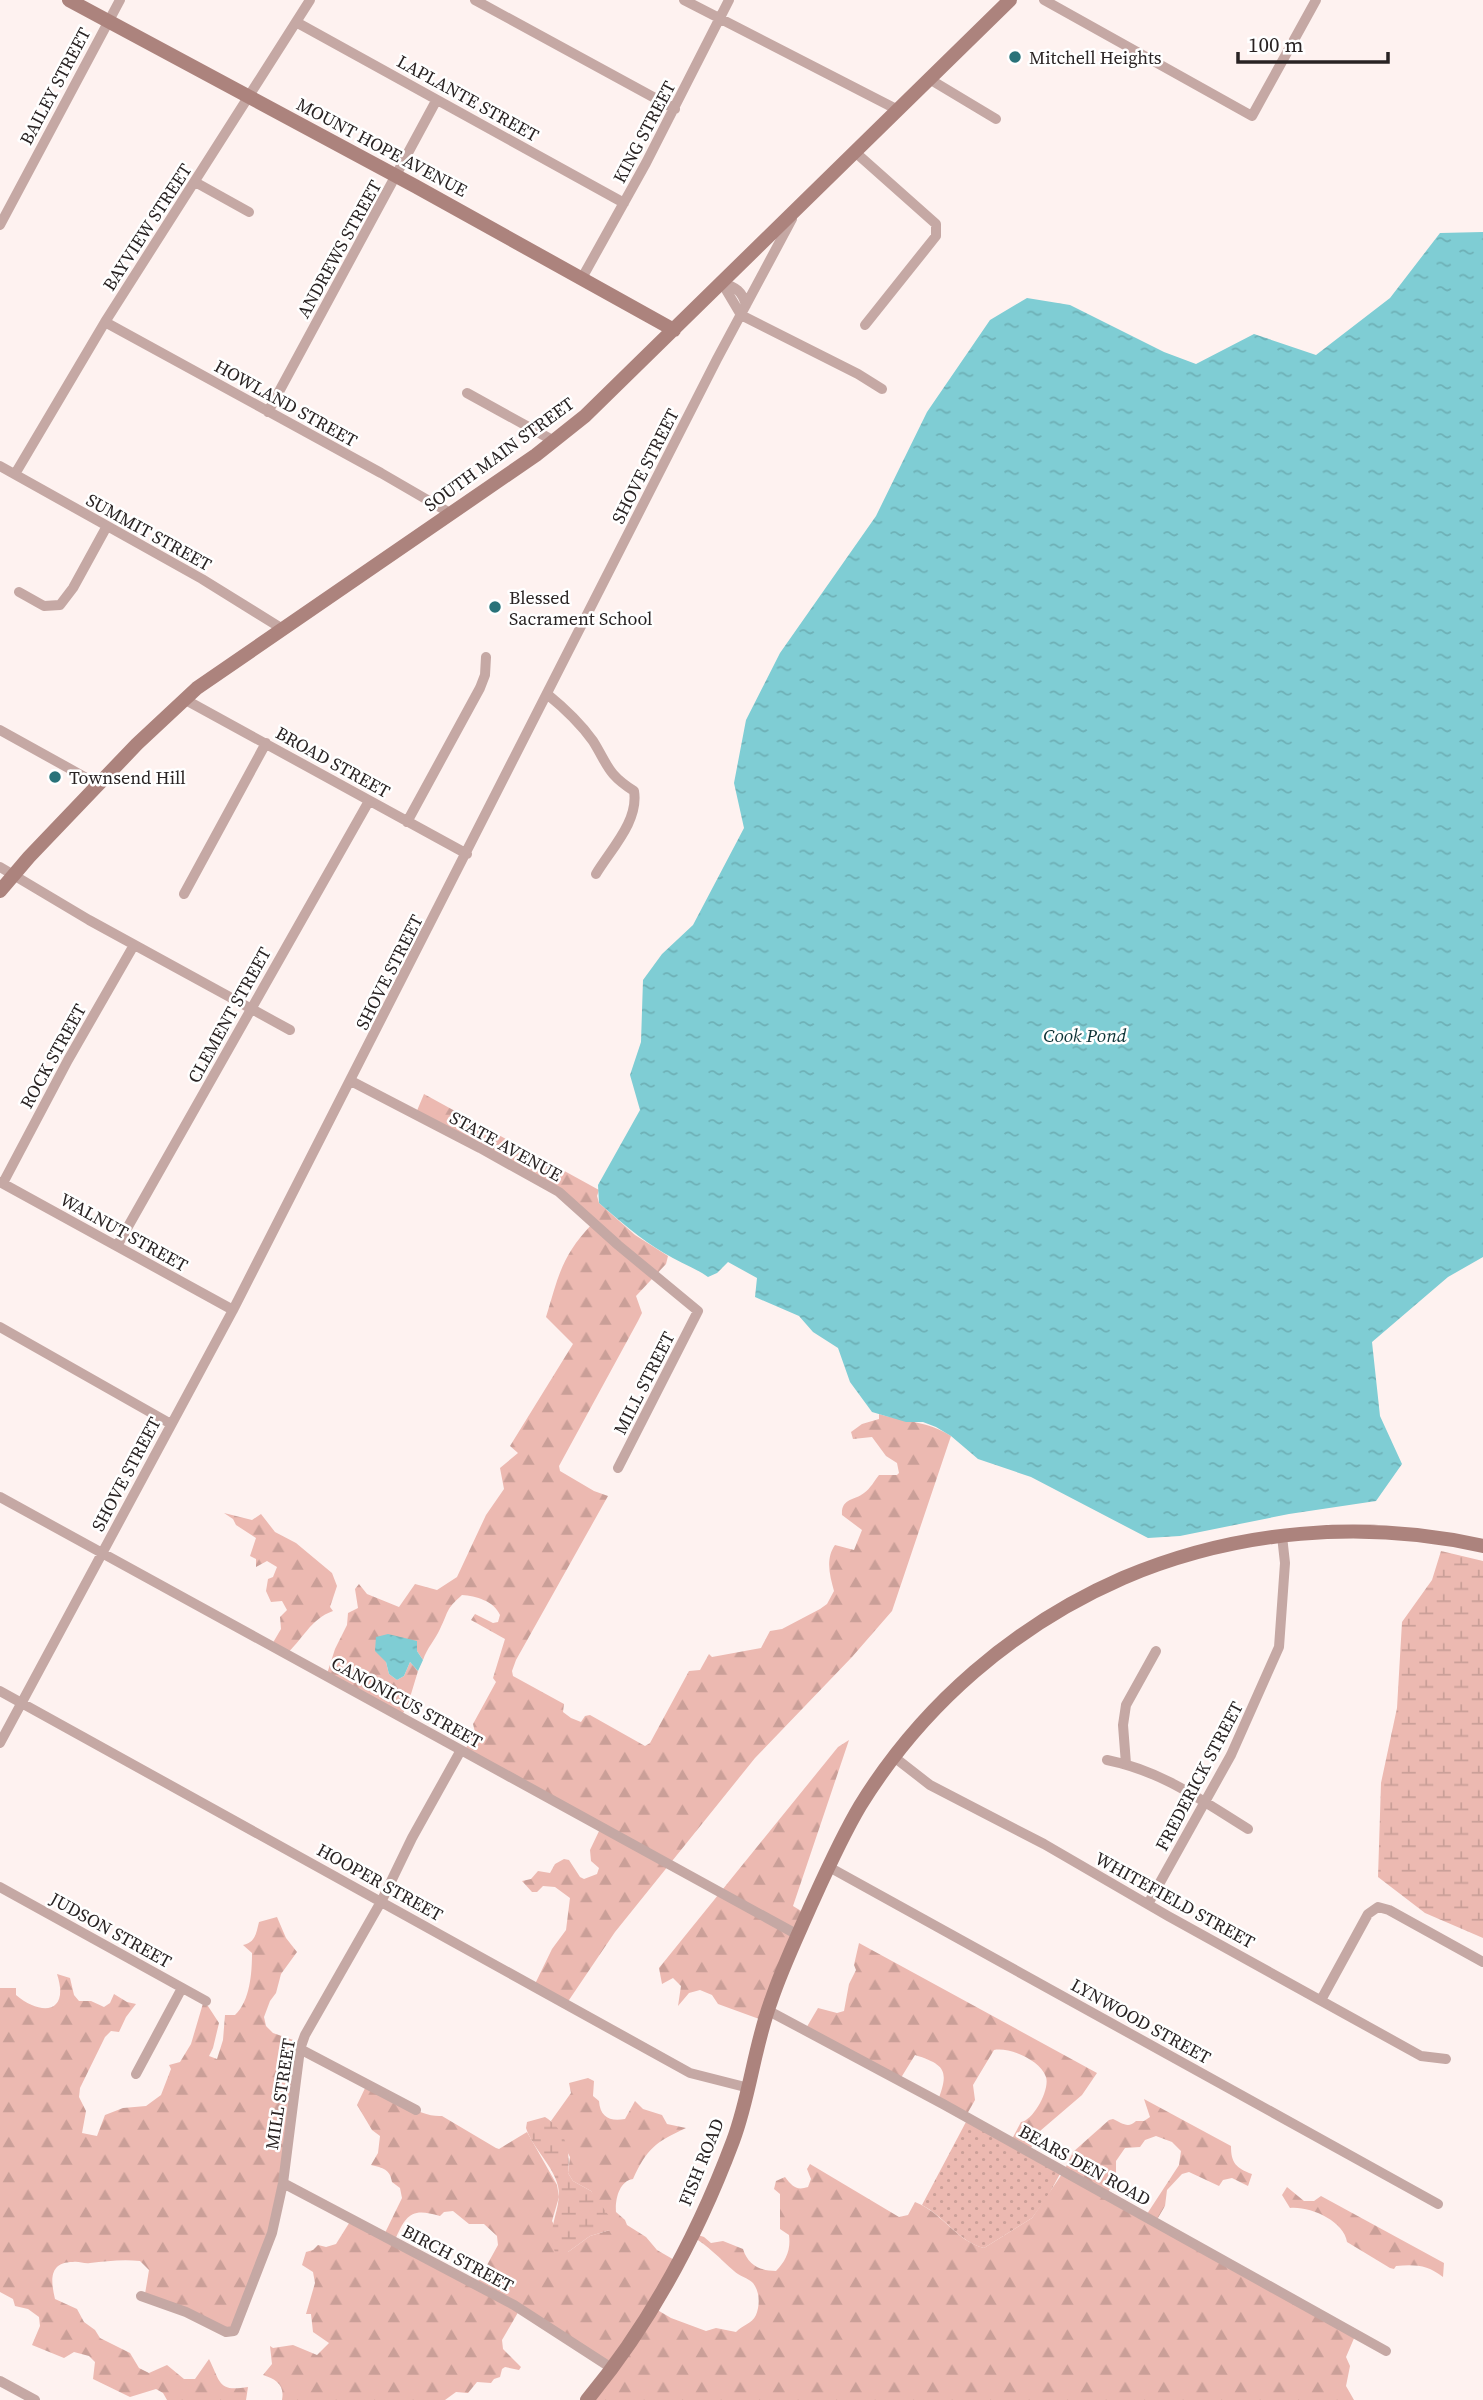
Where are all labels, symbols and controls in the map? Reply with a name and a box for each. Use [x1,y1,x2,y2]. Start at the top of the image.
scale bar [1238,21,1388,65]
street label: BAILEY STREET [14,23,96,149]
text: 100 m [1248,30,1303,59]
place label: Mitchell Heights [1029,45,1162,70]
street label: LAPLANTE STREET [393,49,544,147]
marker: Mitchell Heights [1007,49,1023,65]
street label: KING STREET [607,76,681,187]
street label: MOUNT HOPE AVENUE [292,91,472,203]
street label: BAYVIEW STREET [97,158,198,295]
street label: ANDREWS STREET [291,176,387,322]
street label: HOWLAND STREET [210,353,362,453]
street label: SOUTH MAIN STREET [419,391,579,517]
street label: SHOVE STREET [605,404,685,528]
street label: SUMMIT STREET [82,487,216,577]
place label: Blessed Sacrament School [509,585,652,631]
marker: Blessed Sacrament School [487,599,503,615]
street label: BROAD STREET [271,720,395,804]
place label: Townsend Hill [69,765,186,790]
marker: Townsend Hill [47,769,63,785]
street label: SHOVE STREET [349,910,429,1034]
street label: CLEMENT STREET [181,942,277,1087]
street label: ROCK STREET [14,999,92,1113]
water label: Cook Pond [1043,1022,1127,1048]
street label: STATE AVENUE [445,1105,567,1187]
street label: WALNUT STREET [56,1187,193,1278]
street label: MILL STREET [607,1327,681,1439]
street label: SHOVE STREET [85,1412,167,1536]
street label: CANONICUS STREET [327,1650,487,1754]
street label: FREDERICK STREET [1149,1697,1249,1855]
street label: HOOPER STREET [313,1837,448,1927]
street label: WHITEFIELD STREET [1091,1846,1260,1954]
street label: JUDSON STREET [45,1886,176,1974]
street label: LYNWOOD STREET [1067,1972,1216,2070]
street label: MILL STREET [259,2036,301,2151]
street label: FISH ROAD [672,2115,730,2209]
street label: BEARS DEN ROAD [1015,2118,1155,2212]
street label: BIRCH STREET [398,2218,518,2298]

